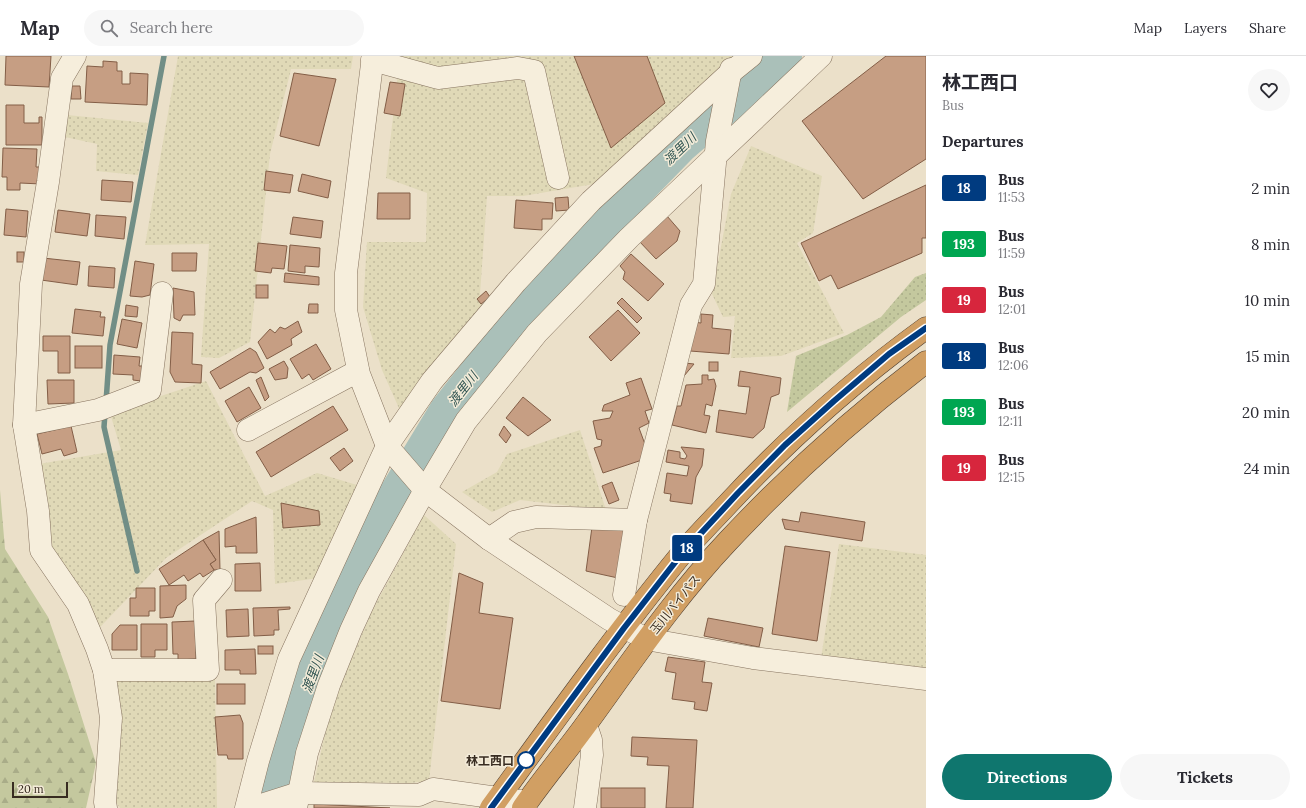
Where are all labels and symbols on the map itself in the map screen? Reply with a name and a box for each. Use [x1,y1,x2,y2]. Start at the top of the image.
water label: 渡里川 [660,128,701,169]
water label: 渡里川 [444,367,483,410]
line badge: 18 [669,535,705,561]
street label: 玉川バイパス [647,571,703,637]
water label: 渡里川 [298,651,328,695]
marker: 林工西口 [517,751,535,769]
place label: 林工西口 [466,753,514,768]
scale bar [12,780,68,799]

